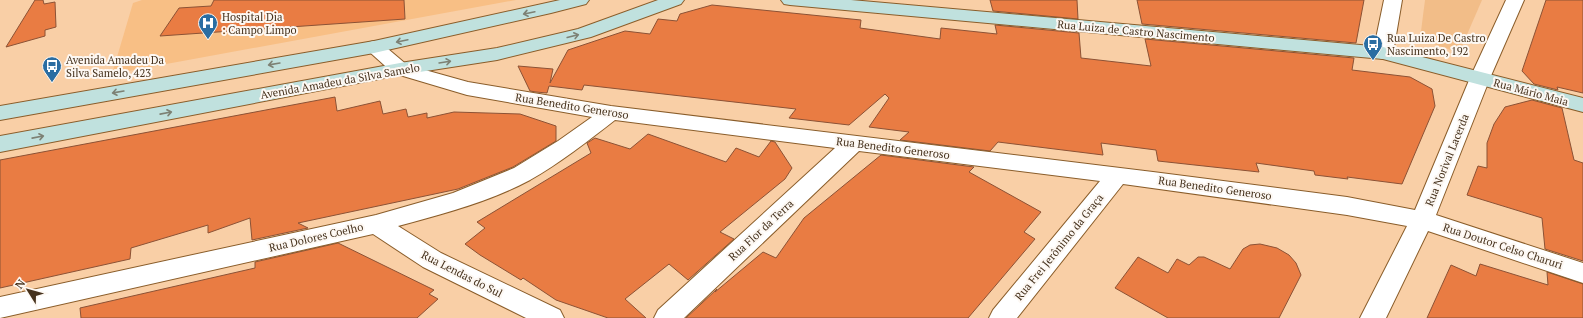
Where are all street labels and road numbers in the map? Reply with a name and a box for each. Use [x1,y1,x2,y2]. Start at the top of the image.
street label: Rua Luiza de Castro Nascimento [1057,17,1215,45]
street label: Avenida Amadeu da Silva Samelo [259,60,421,102]
street label: Rua Mário Maia [1492,75,1570,109]
street label: Rua Benedito Generoso [514,90,630,122]
street label: Rua Norival Lacerda [1422,111,1472,208]
street label: Rua Benedito Generoso [835,134,951,162]
street label: Rua Benedito Generoso [1157,173,1273,203]
street label: Rua Frei Jerônimo da Graça [1012,190,1107,303]
street label: Rua Flor da Terra [726,196,797,264]
street label: Rua Dolores Coelho [268,219,364,255]
street label: Rua Doutor Celso Charuri [1441,220,1565,272]
street label: Rua Lendas do Sul [419,248,505,300]

